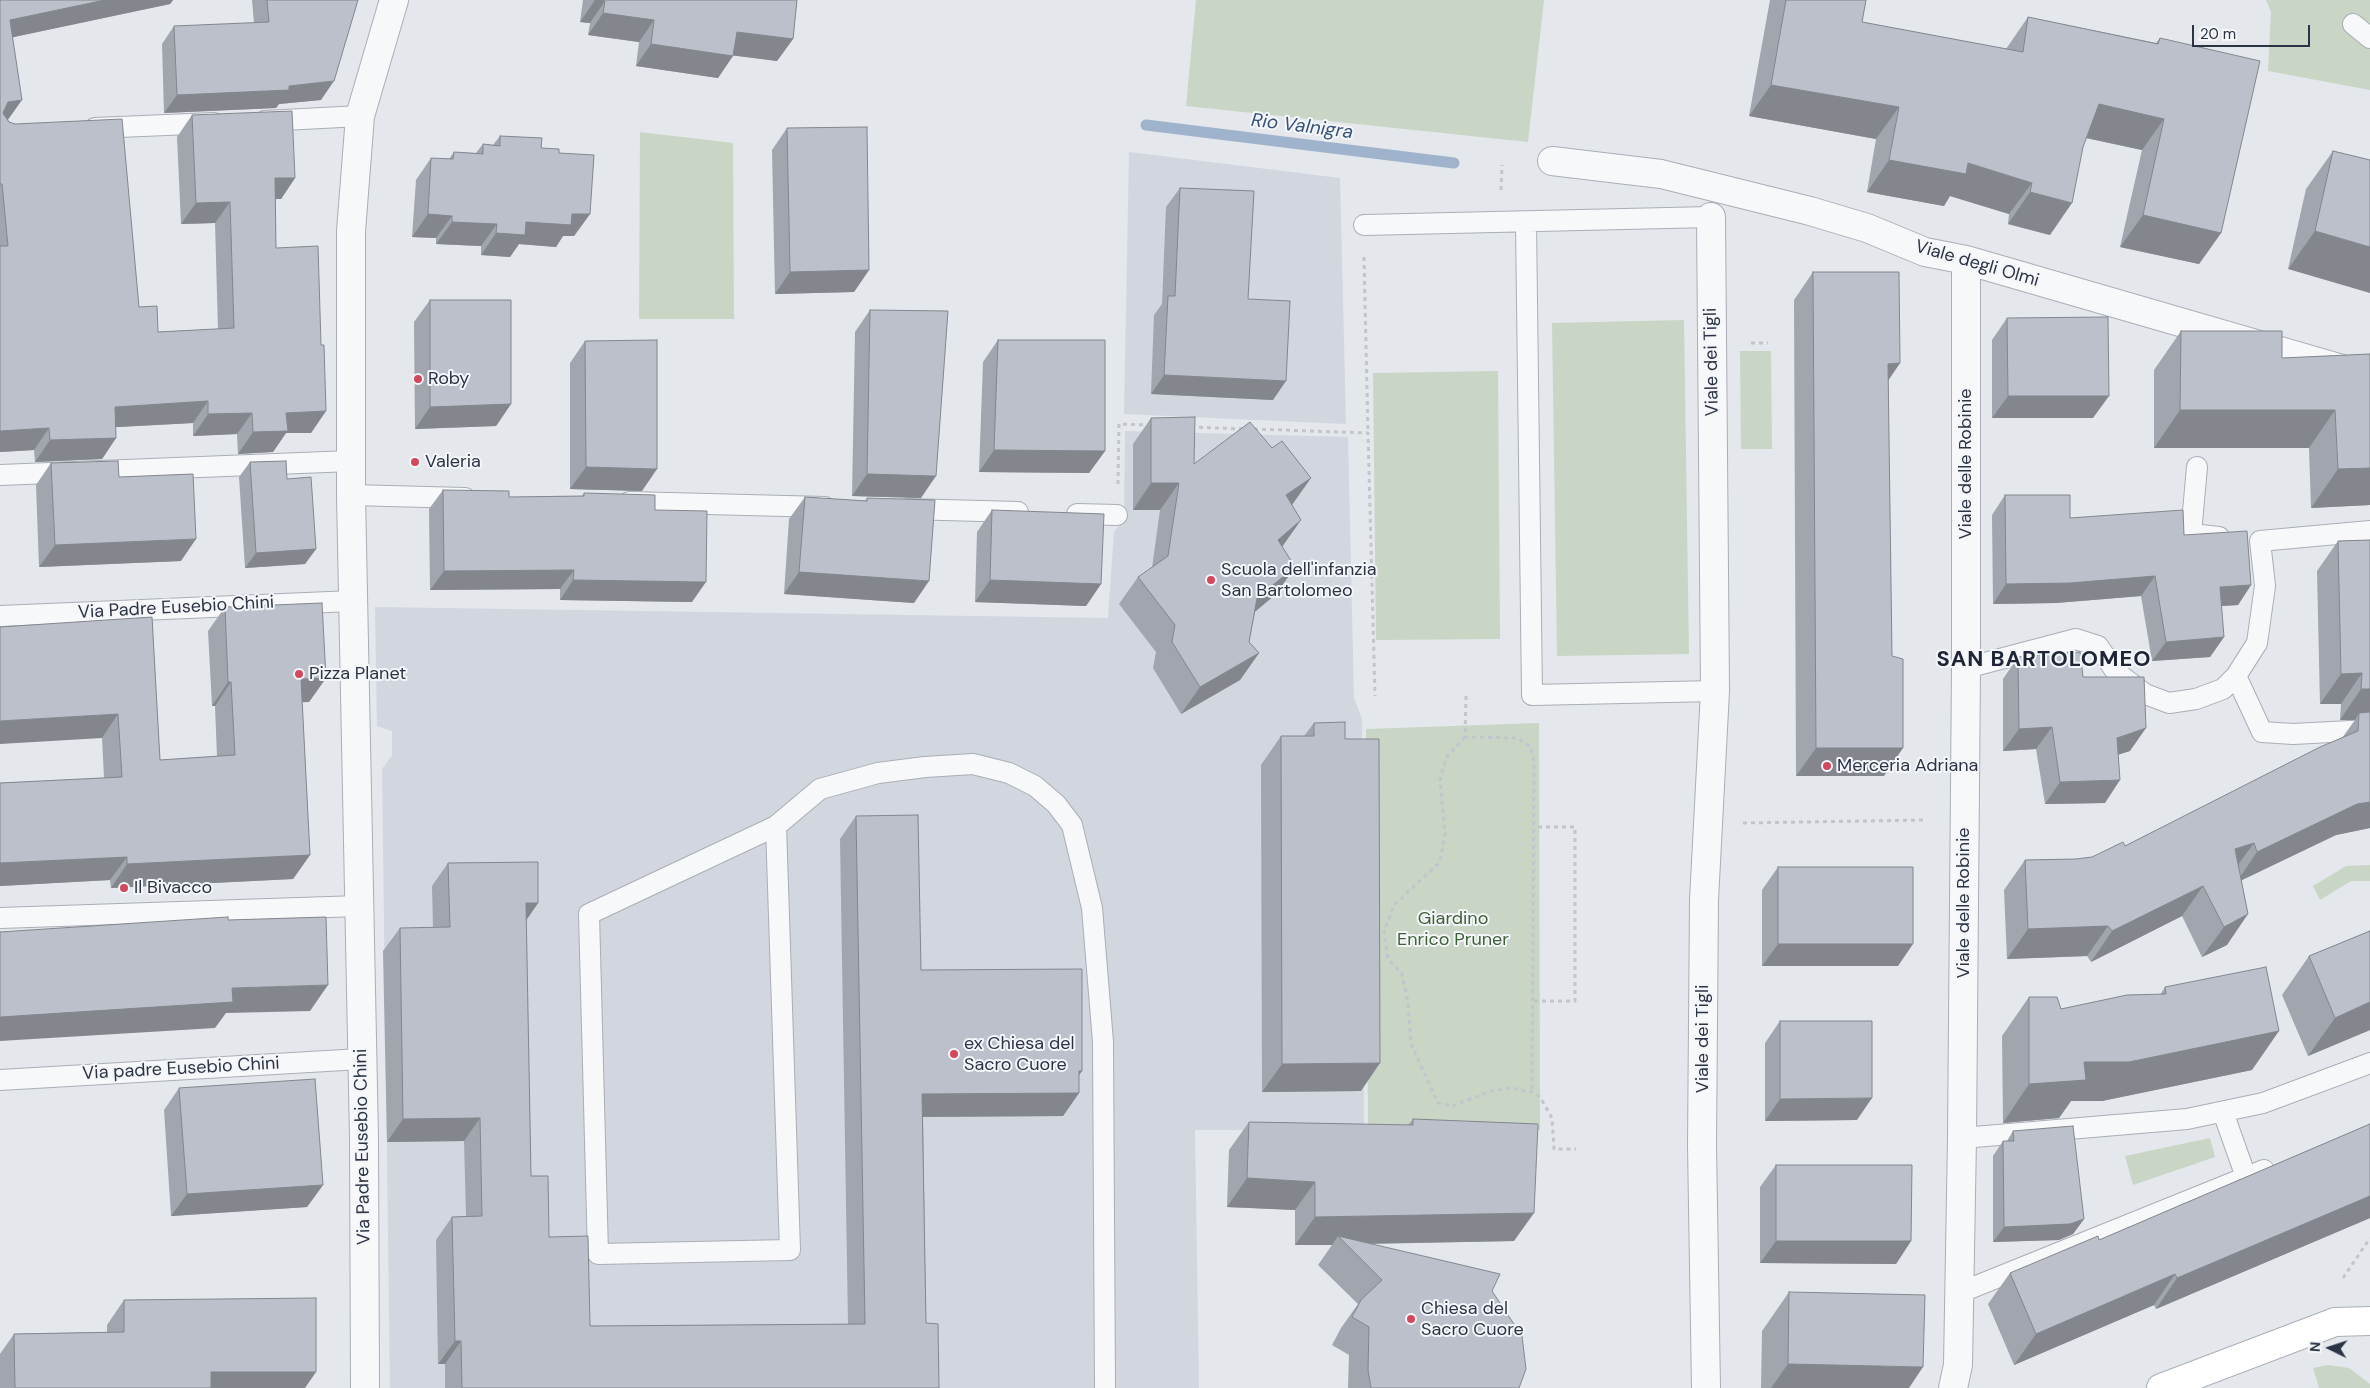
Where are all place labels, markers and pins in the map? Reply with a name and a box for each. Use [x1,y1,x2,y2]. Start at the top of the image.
place label: Roby [428,368,469,390]
marker: Roby [412,373,424,385]
place label: Valeria [425,451,481,473]
marker: Valeria [409,456,421,468]
place label: Scuola dell'infanzia San Bartolomeo [1221,559,1377,602]
marker: Scuola dell'infanzia San Bartolomeo [1205,574,1217,586]
place label: Pizza Planet [309,663,406,685]
marker: Pizza Planet [293,668,305,680]
place label: Merceria Adriana [1837,755,1978,777]
marker: Merceria Adriana [1821,760,1833,772]
place label: Il Bivacco [134,877,212,899]
marker: Il Bivacco [118,882,130,894]
place label: ex Chiesa del Sacro Cuore [964,1033,1074,1076]
marker: ex Chiesa del Sacro Cuore [948,1048,960,1060]
place label: Chiesa del Sacro Cuore [1421,1298,1524,1340]
marker: Chiesa del Sacro Cuore [1405,1313,1417,1325]

